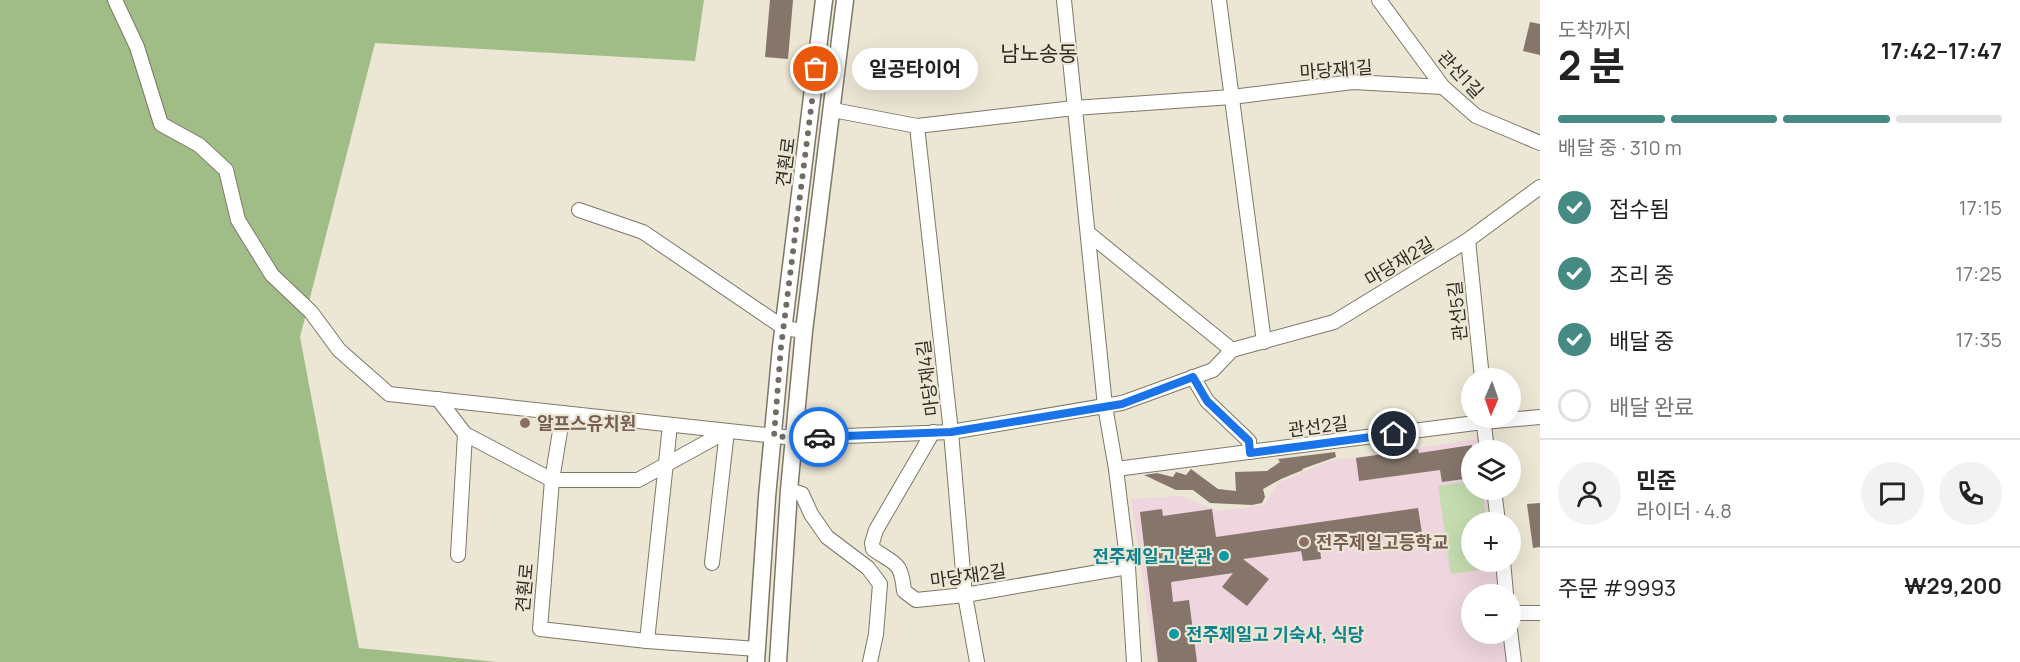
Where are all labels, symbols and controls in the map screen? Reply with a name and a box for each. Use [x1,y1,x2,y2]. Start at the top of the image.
text: 도착까지 [1558,16,1632,43]
text: 17:42–17:47 [1881,36,2002,66]
text: 2 분 [1558,38,1625,92]
district label: 남노송동 [1000,39,1078,67]
pin [790,43,841,94]
street label: 관선1길 [1433,45,1489,103]
callout: 일공타이어 [852,48,978,90]
icon: bag [799,52,832,85]
street label: 마당재1길 [1299,54,1373,84]
text: 일공타이어 [869,55,961,82]
text: 배달 중 · 310 m [1558,134,1682,161]
street label: 견훤로 [770,136,800,188]
icon: check [1558,191,1591,224]
text: 접수됨 [1609,194,1670,224]
text: 17:15 [1959,194,2002,221]
street label: 마당재2길 [1360,231,1438,291]
icon: check [1558,257,1591,290]
text: 조리 중 [1609,260,1674,290]
text: 17:25 [1955,260,2002,287]
street label: 관선5길 [1442,280,1472,342]
icon: check [1558,323,1591,356]
text: 배달 중 [1609,326,1674,356]
text: 17:35 [1956,326,2002,353]
street label: 마당재4길 [910,338,944,418]
north arrow [1461,368,1521,428]
map controls [1461,368,1521,644]
text: 배달 완료 [1609,392,1694,422]
courier [789,407,849,467]
pin [1368,408,1419,459]
street label: 관선2길 [1287,410,1349,442]
place label: 알프스유치원 [537,411,636,435]
marker: 알프스유치원 [518,416,532,430]
icon: home [1377,417,1410,450]
icon: car [803,421,836,454]
button: layers [1461,440,1521,500]
button: person [1558,462,1621,525]
button: chat [1861,462,1924,525]
button: phone [1939,462,2002,525]
text: 민준 [1636,465,1676,495]
text: 라이더 · 4.8 [1636,497,1732,524]
button: + [1461,512,1521,572]
place label: 전주제일고등학교 [1316,530,1448,554]
marker: 전주제일고등학교 [1297,535,1311,549]
place label: 전주제일고 본관 [1092,544,1212,568]
marker: 전주제일고 본관 [1217,549,1231,563]
street label: 마당재2길 [928,558,1008,592]
street label: 견훤로 [510,562,538,614]
text: ₩29,200 [1904,571,2002,601]
text: 주문 #9993 [1558,573,1676,603]
button: − [1461,584,1521,644]
place label: 전주제일고 기숙사, 식당 [1186,622,1364,646]
marker: 전주제일고 기숙사, 식당 [1167,627,1181,641]

